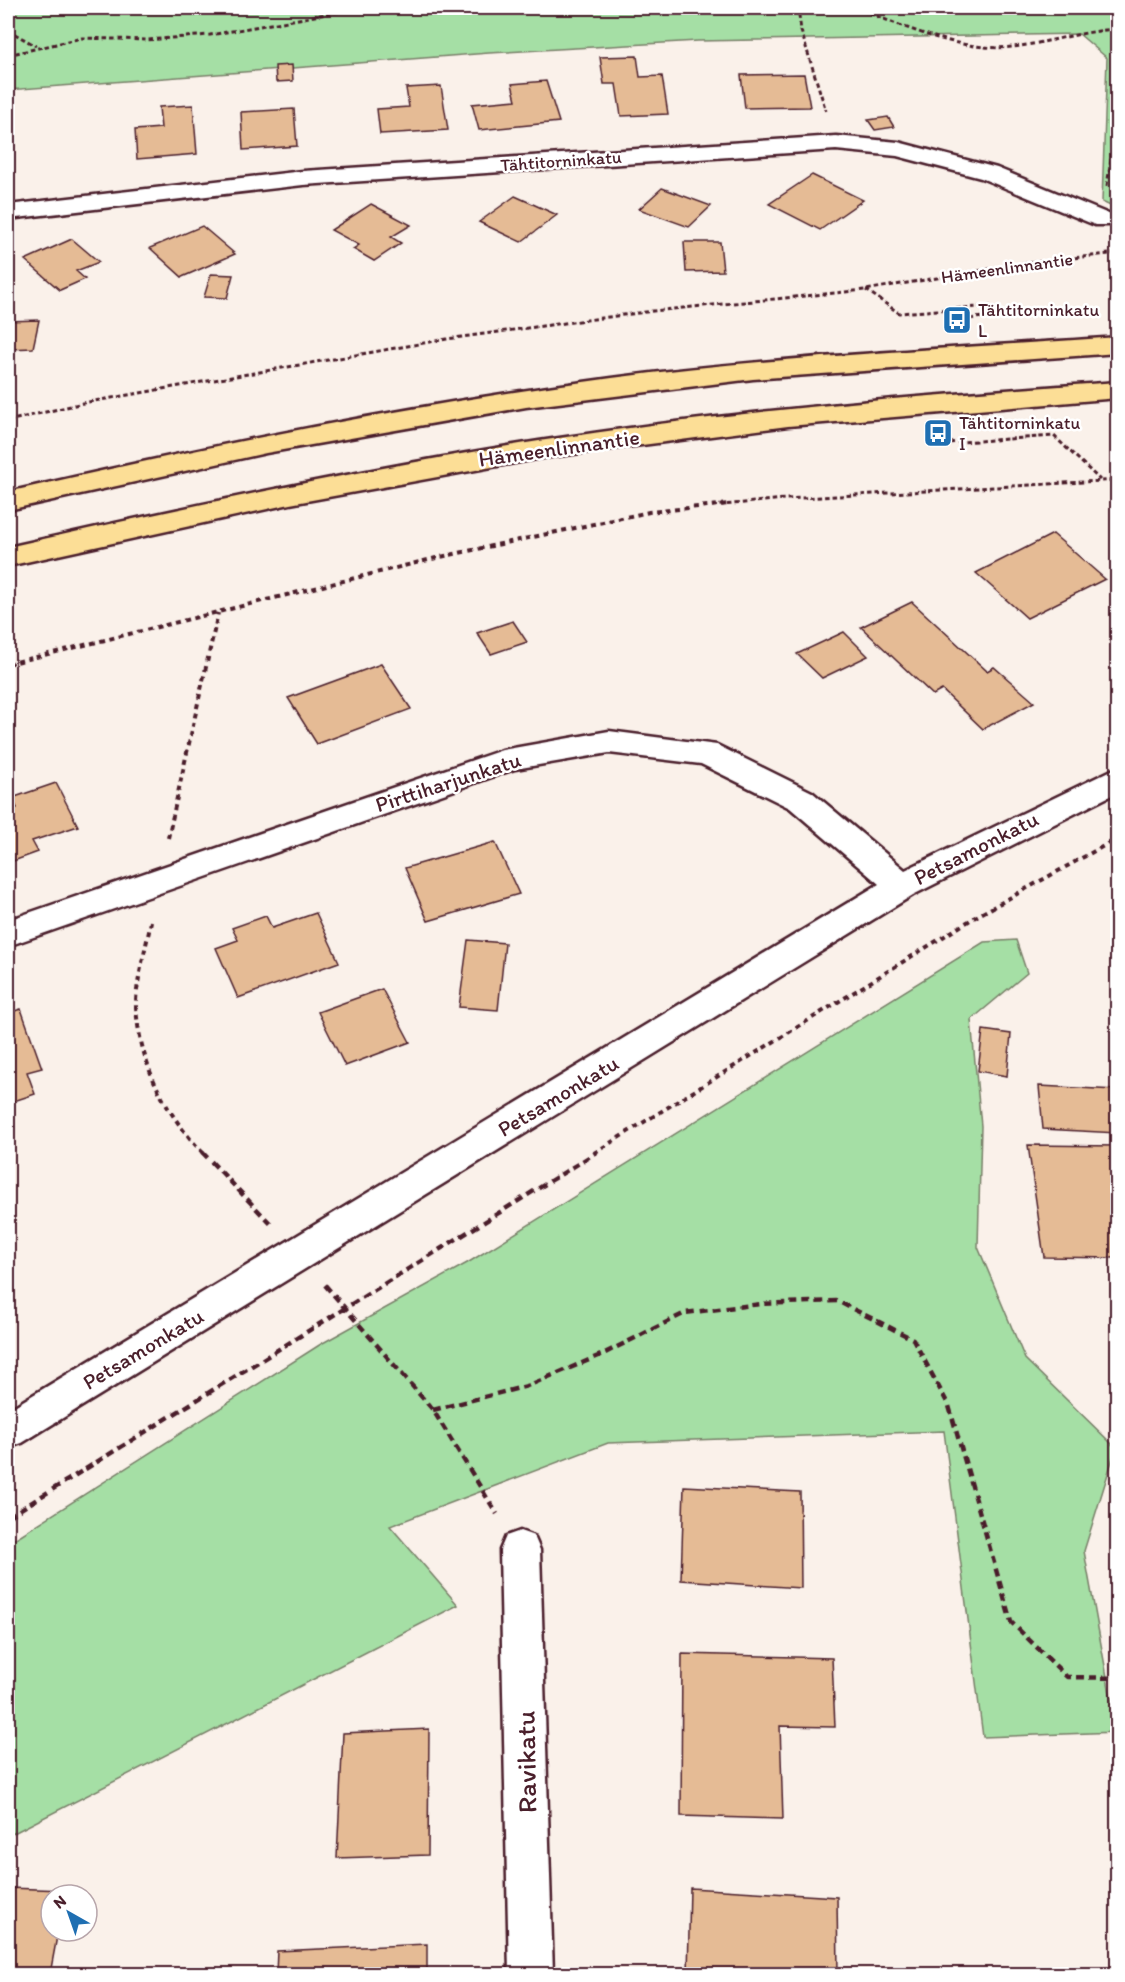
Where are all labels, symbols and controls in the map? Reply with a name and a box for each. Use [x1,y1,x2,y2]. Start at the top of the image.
street label: Tähtitorninkatu [500,146,622,176]
street label: Hämeenlinnantie [940,248,1074,288]
place label: Tähtitorninkatu L [978,299,1100,342]
bus stop icon: Tähtitorninkatu L [941,304,973,336]
place label: Tähtitorninkatu I [959,412,1081,455]
bus stop icon: Tähtitorninkatu I [922,417,954,449]
street label: Hämeenlinnantie [477,423,641,473]
street label: Pirttiharjunkatu [372,746,524,818]
street label: Petsamonkatu [909,805,1043,891]
street label: Petsamonkatu [493,1049,623,1143]
street label: Petsamonkatu [78,1302,208,1396]
street label: Ravikatu [509,1710,543,1814]
north arrow [39,1883,99,1943]
text: N [49,1891,70,1913]

